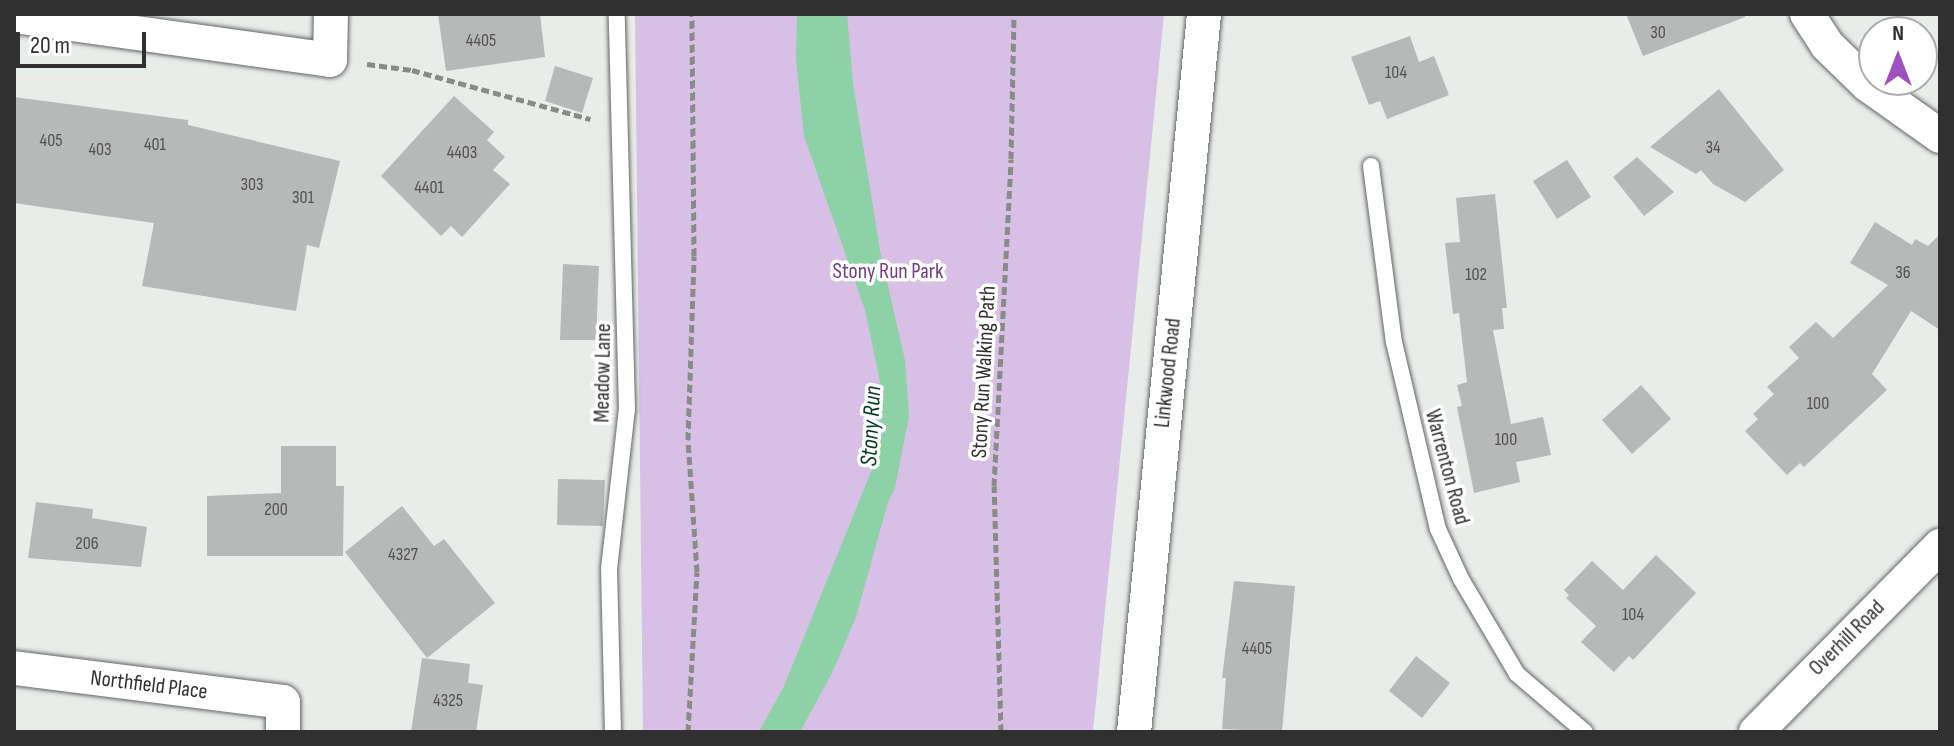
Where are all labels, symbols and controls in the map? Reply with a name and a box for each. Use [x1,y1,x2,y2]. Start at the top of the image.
scale bar [20,16,150,66]
north arrow [1858,16,1938,96]
text: N [1892,20,1904,47]
house number: 30 [1650,22,1666,44]
house number: 4405 [466,30,496,52]
text: 20 m [30,31,70,60]
house number: 104 [1385,62,1407,84]
house number: 405 [40,130,62,152]
house number: 401 [144,134,166,156]
house number: 34 [1705,137,1721,159]
house number: 403 [88,139,112,161]
house number: 4403 [447,142,477,164]
house number: 303 [240,174,264,196]
house number: 4401 [414,177,444,199]
house number: 301 [292,187,314,209]
park label: Stony Run Park [833,259,943,285]
house number: 36 [1895,262,1911,284]
house number: 102 [1465,264,1487,286]
street label: Stony Run Walking Path [966,285,1002,459]
street label: Linkwood Road [1149,317,1187,429]
street label: Meadow Lane [589,323,617,423]
water label: Stony Run [855,385,887,467]
house number: 100 [1807,393,1829,415]
street label: Warrenton Road [1419,407,1475,527]
house number: 100 [1495,429,1517,451]
house number: 200 [264,499,288,521]
house number: 206 [75,533,99,555]
house number: 4327 [388,544,418,566]
street label: Overhill Road [1804,595,1890,681]
house number: 104 [1622,604,1644,626]
house number: 4405 [1242,638,1272,660]
street label: Northfield Place [89,665,209,705]
house number: 4325 [433,690,463,712]

